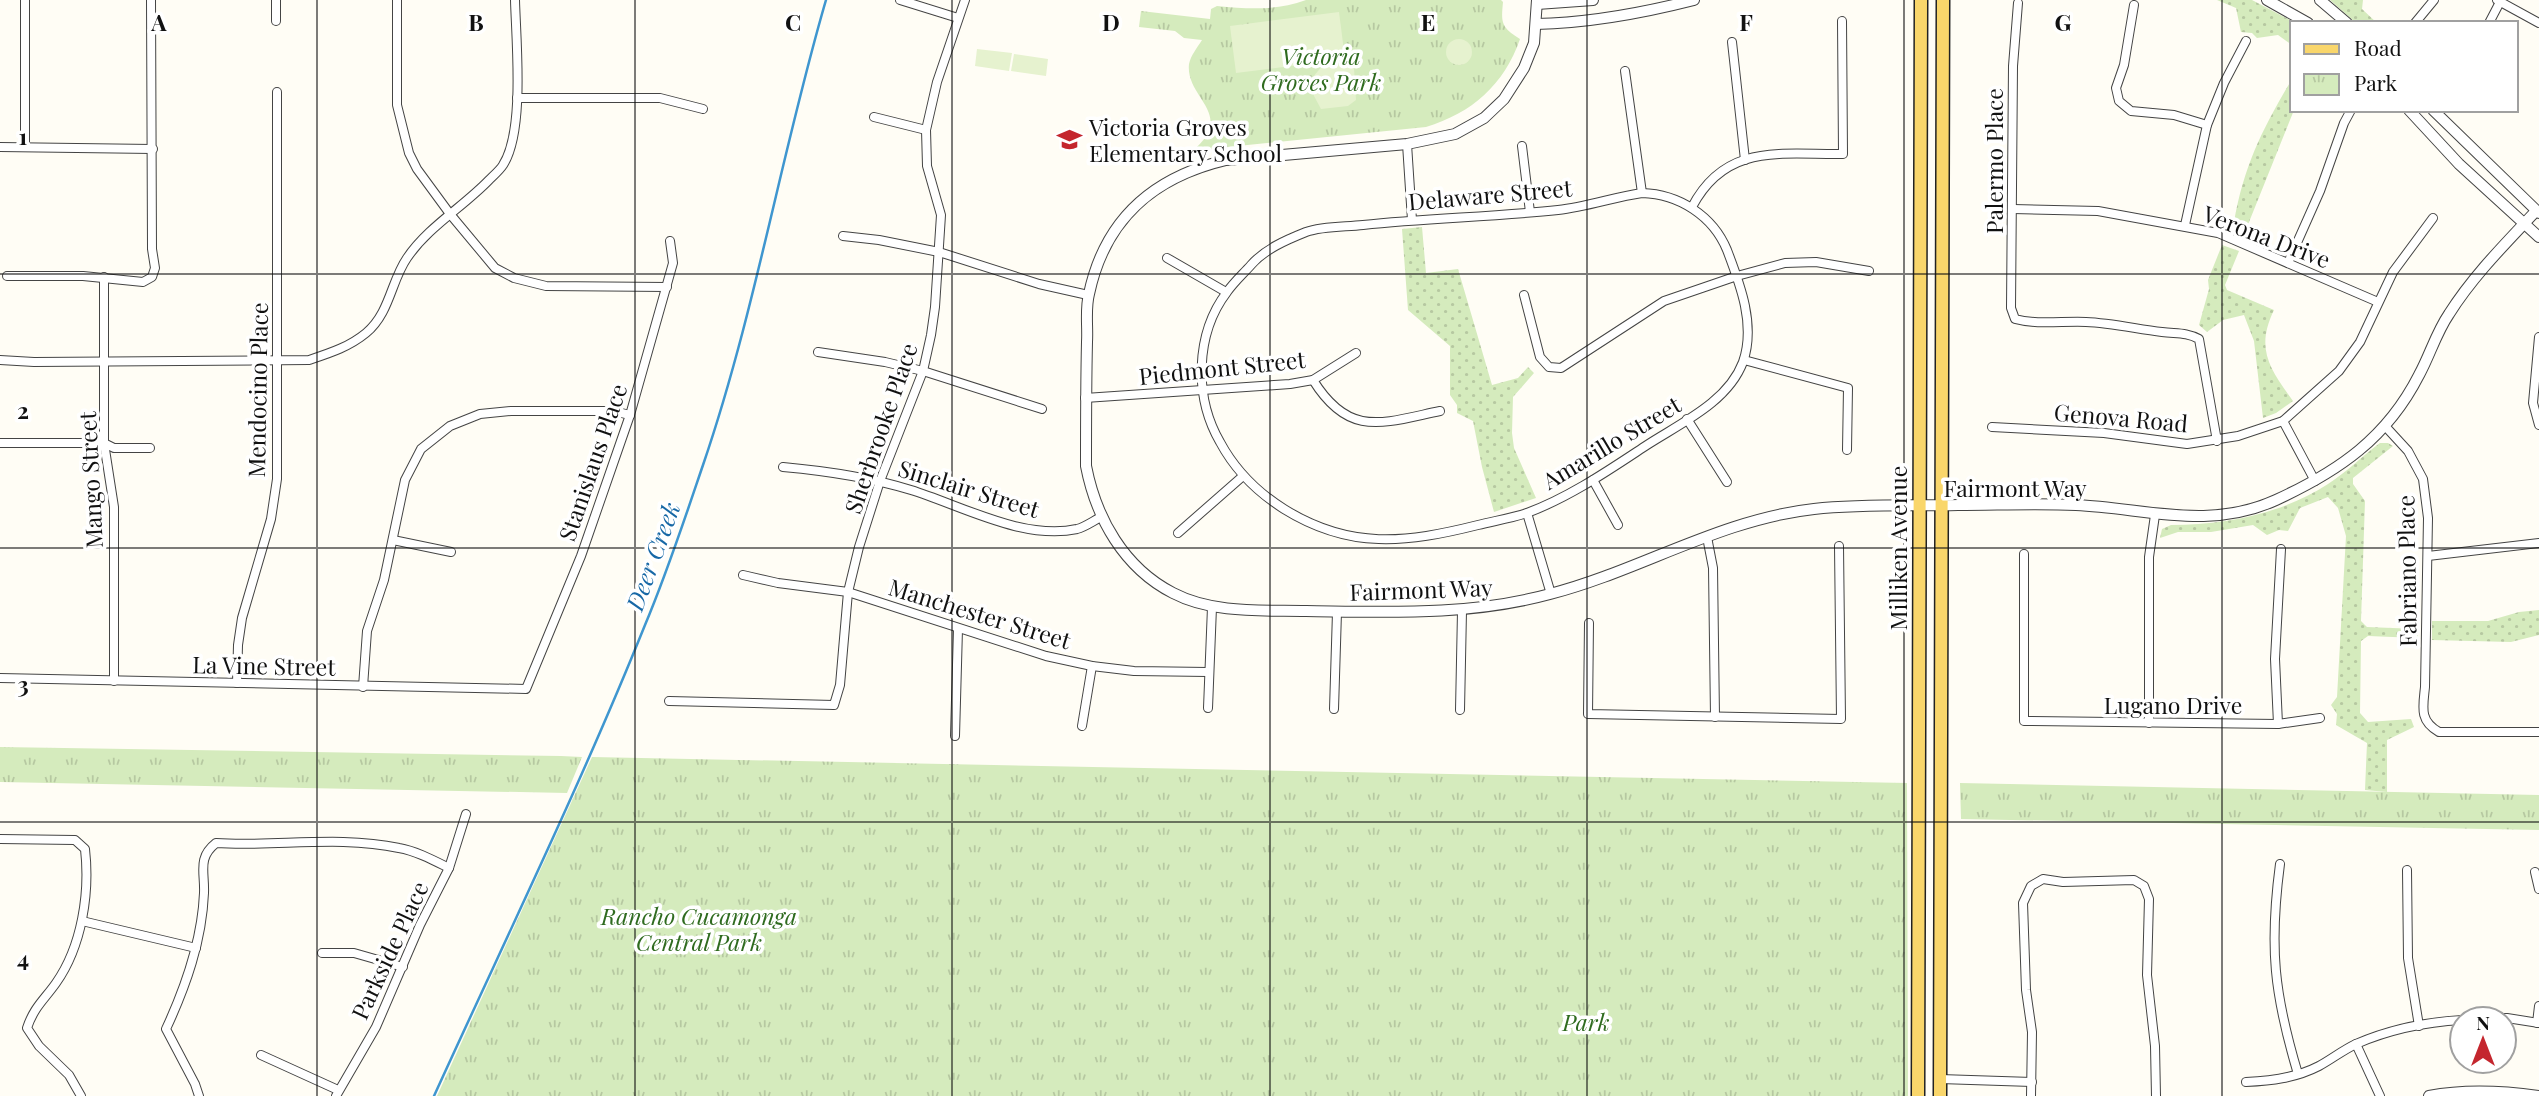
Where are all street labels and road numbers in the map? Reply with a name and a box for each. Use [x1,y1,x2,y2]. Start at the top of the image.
street label: Palermo Place [1978,88,2009,234]
street label: Delaware Street [1407,171,1574,217]
street label: Verona Drive [2198,197,2335,274]
street label: Mendocino Place [240,302,274,478]
street label: Sherbrooke Place [836,339,924,517]
street label: Piedmont Street [1137,343,1308,391]
street label: Stanislaus Place [551,379,633,545]
street label: Amarillo Street [1535,388,1687,496]
street label: Genova Road [2053,396,2189,438]
street label: Mango Street [71,410,109,549]
street label: Sinclair Street [895,452,1044,524]
street label: Milliken Avenue [1882,466,1913,630]
street label: Fairmont Way [1943,472,2087,503]
street label: Fabriano Place [2389,495,2423,647]
street label: Manchester Street [885,571,1076,656]
street label: Fairmont Way [1349,571,1494,607]
street label: La Vine Street [192,648,337,682]
street label: Lugano Drive [2104,689,2242,720]
street label: Parkside Place [343,876,435,1024]

